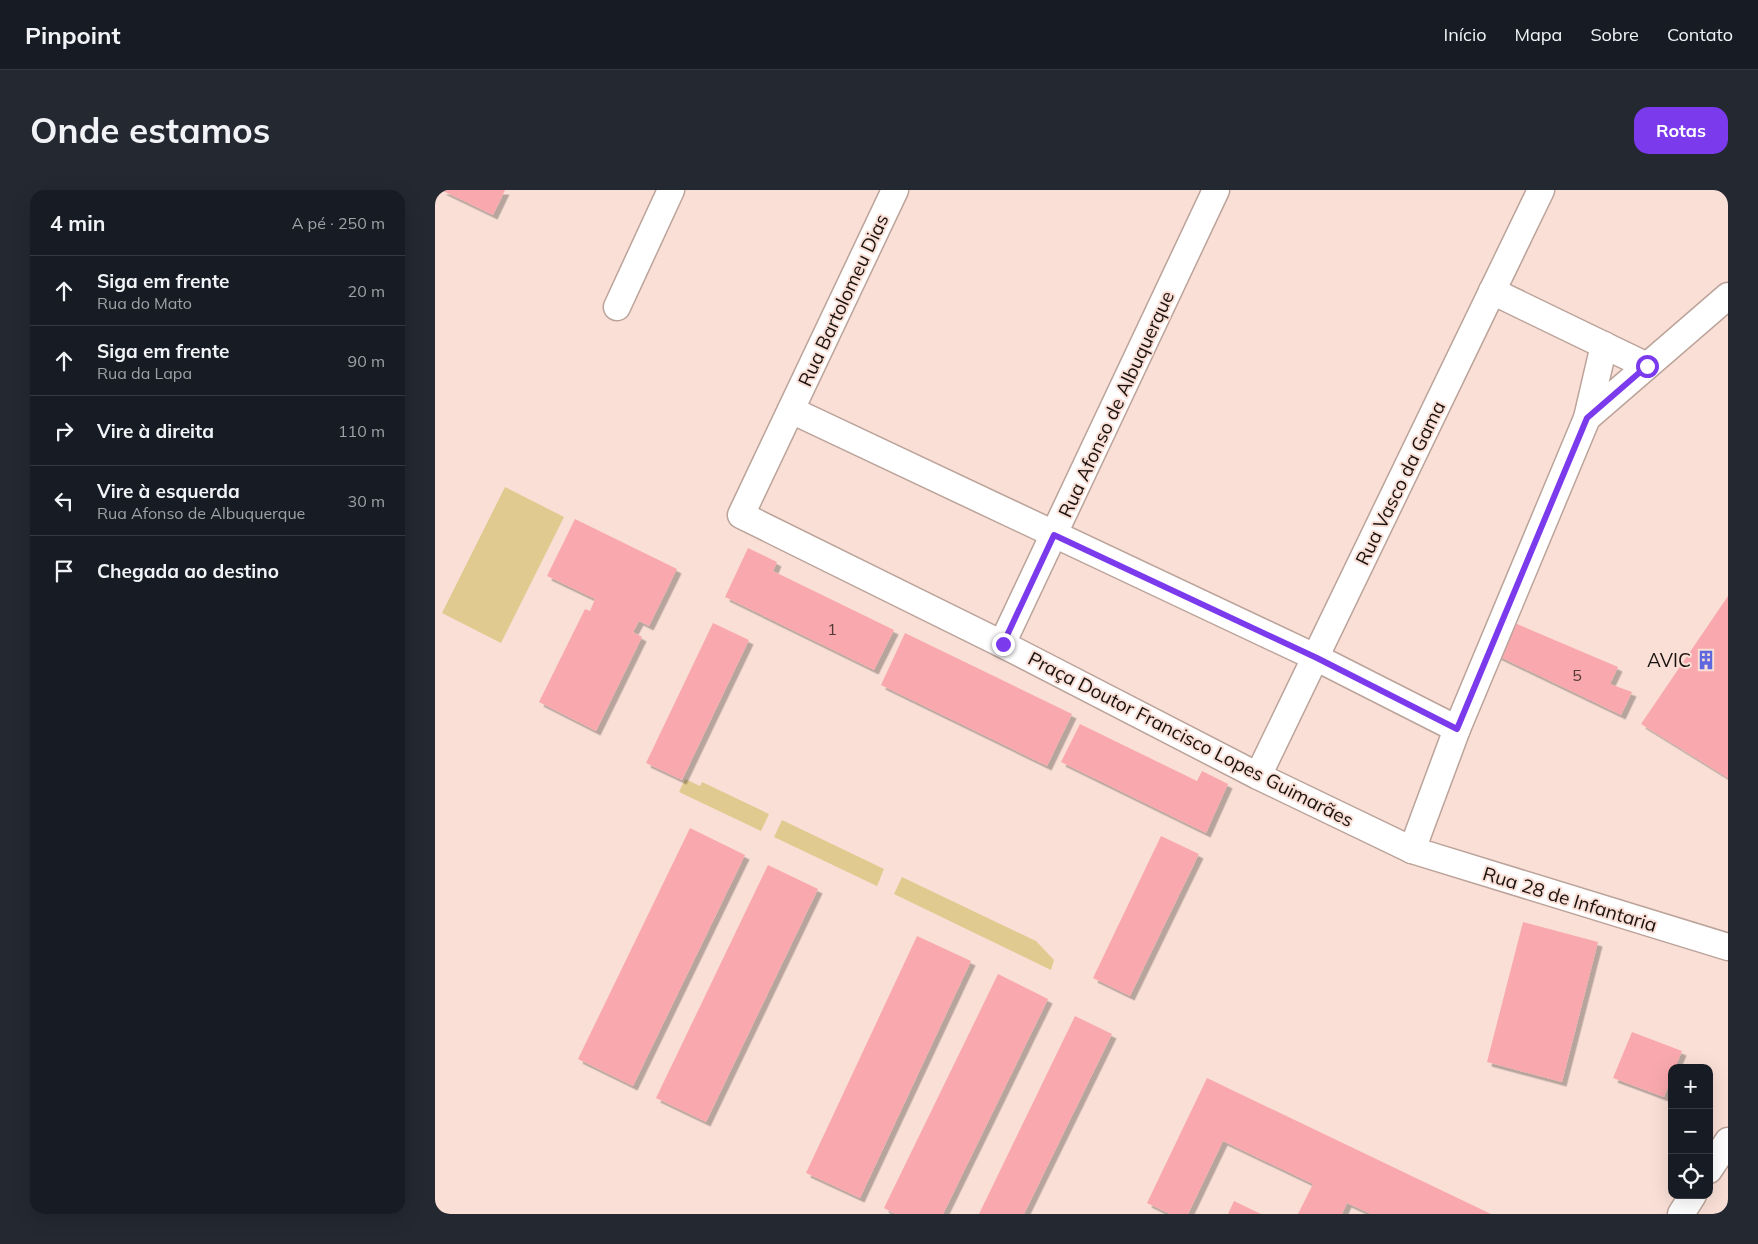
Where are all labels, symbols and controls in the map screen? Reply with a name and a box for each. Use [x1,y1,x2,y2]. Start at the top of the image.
text: Pinpoint [25,20,121,50]
text: Início [1444,23,1487,46]
text: Mapa [1515,23,1562,46]
text: Sobre [1590,23,1639,46]
text: Contato [1667,23,1733,46]
button: Rotas [1634,107,1728,154]
text: Onde estamos [30,108,270,152]
text: 4 min [50,210,105,236]
street label: Rua Bartolomeu Dias [793,210,893,390]
text: A pé · 250 m [292,213,385,233]
text: Siga em frente [97,269,229,293]
icon: ahead [50,277,78,305]
text: 20 m [348,281,385,301]
street label: Rua Afonso de Albuquerque [1053,287,1179,521]
text: Rua do Mato [97,293,192,313]
text: Siga em frente [97,339,229,363]
icon: ahead [50,347,78,375]
text: 90 m [348,351,385,371]
route start [1636,355,1659,378]
text: Rua da Lapa [97,363,192,383]
street label: Rua Vasco da Gama [1350,397,1450,569]
icon: right [50,417,78,445]
text: Vire à direita [97,419,214,443]
text: 110 m [338,421,385,441]
text: Vire à esquerda [97,479,240,503]
icon: left [50,487,78,515]
text: 30 m [348,491,385,511]
text: Rua Afonso de Albuquerque [97,503,305,523]
icon: arrive [50,557,78,585]
text: Chegada ao destino [97,559,279,583]
house number: 1 [827,619,837,639]
route end [992,633,1015,656]
street label: Praça Doutor Francisco Lopes Guimarães [1024,646,1358,832]
place label: AVIC [1647,648,1691,672]
building icon: AVIC [1695,649,1717,671]
house number: 5 [1572,665,1582,685]
street label: Rua 28 de Infantaria [1480,861,1660,937]
map controls [1668,1064,1713,1199]
button: + [1668,1064,1713,1109]
button: − [1668,1109,1713,1154]
button: locate [1668,1154,1713,1199]

